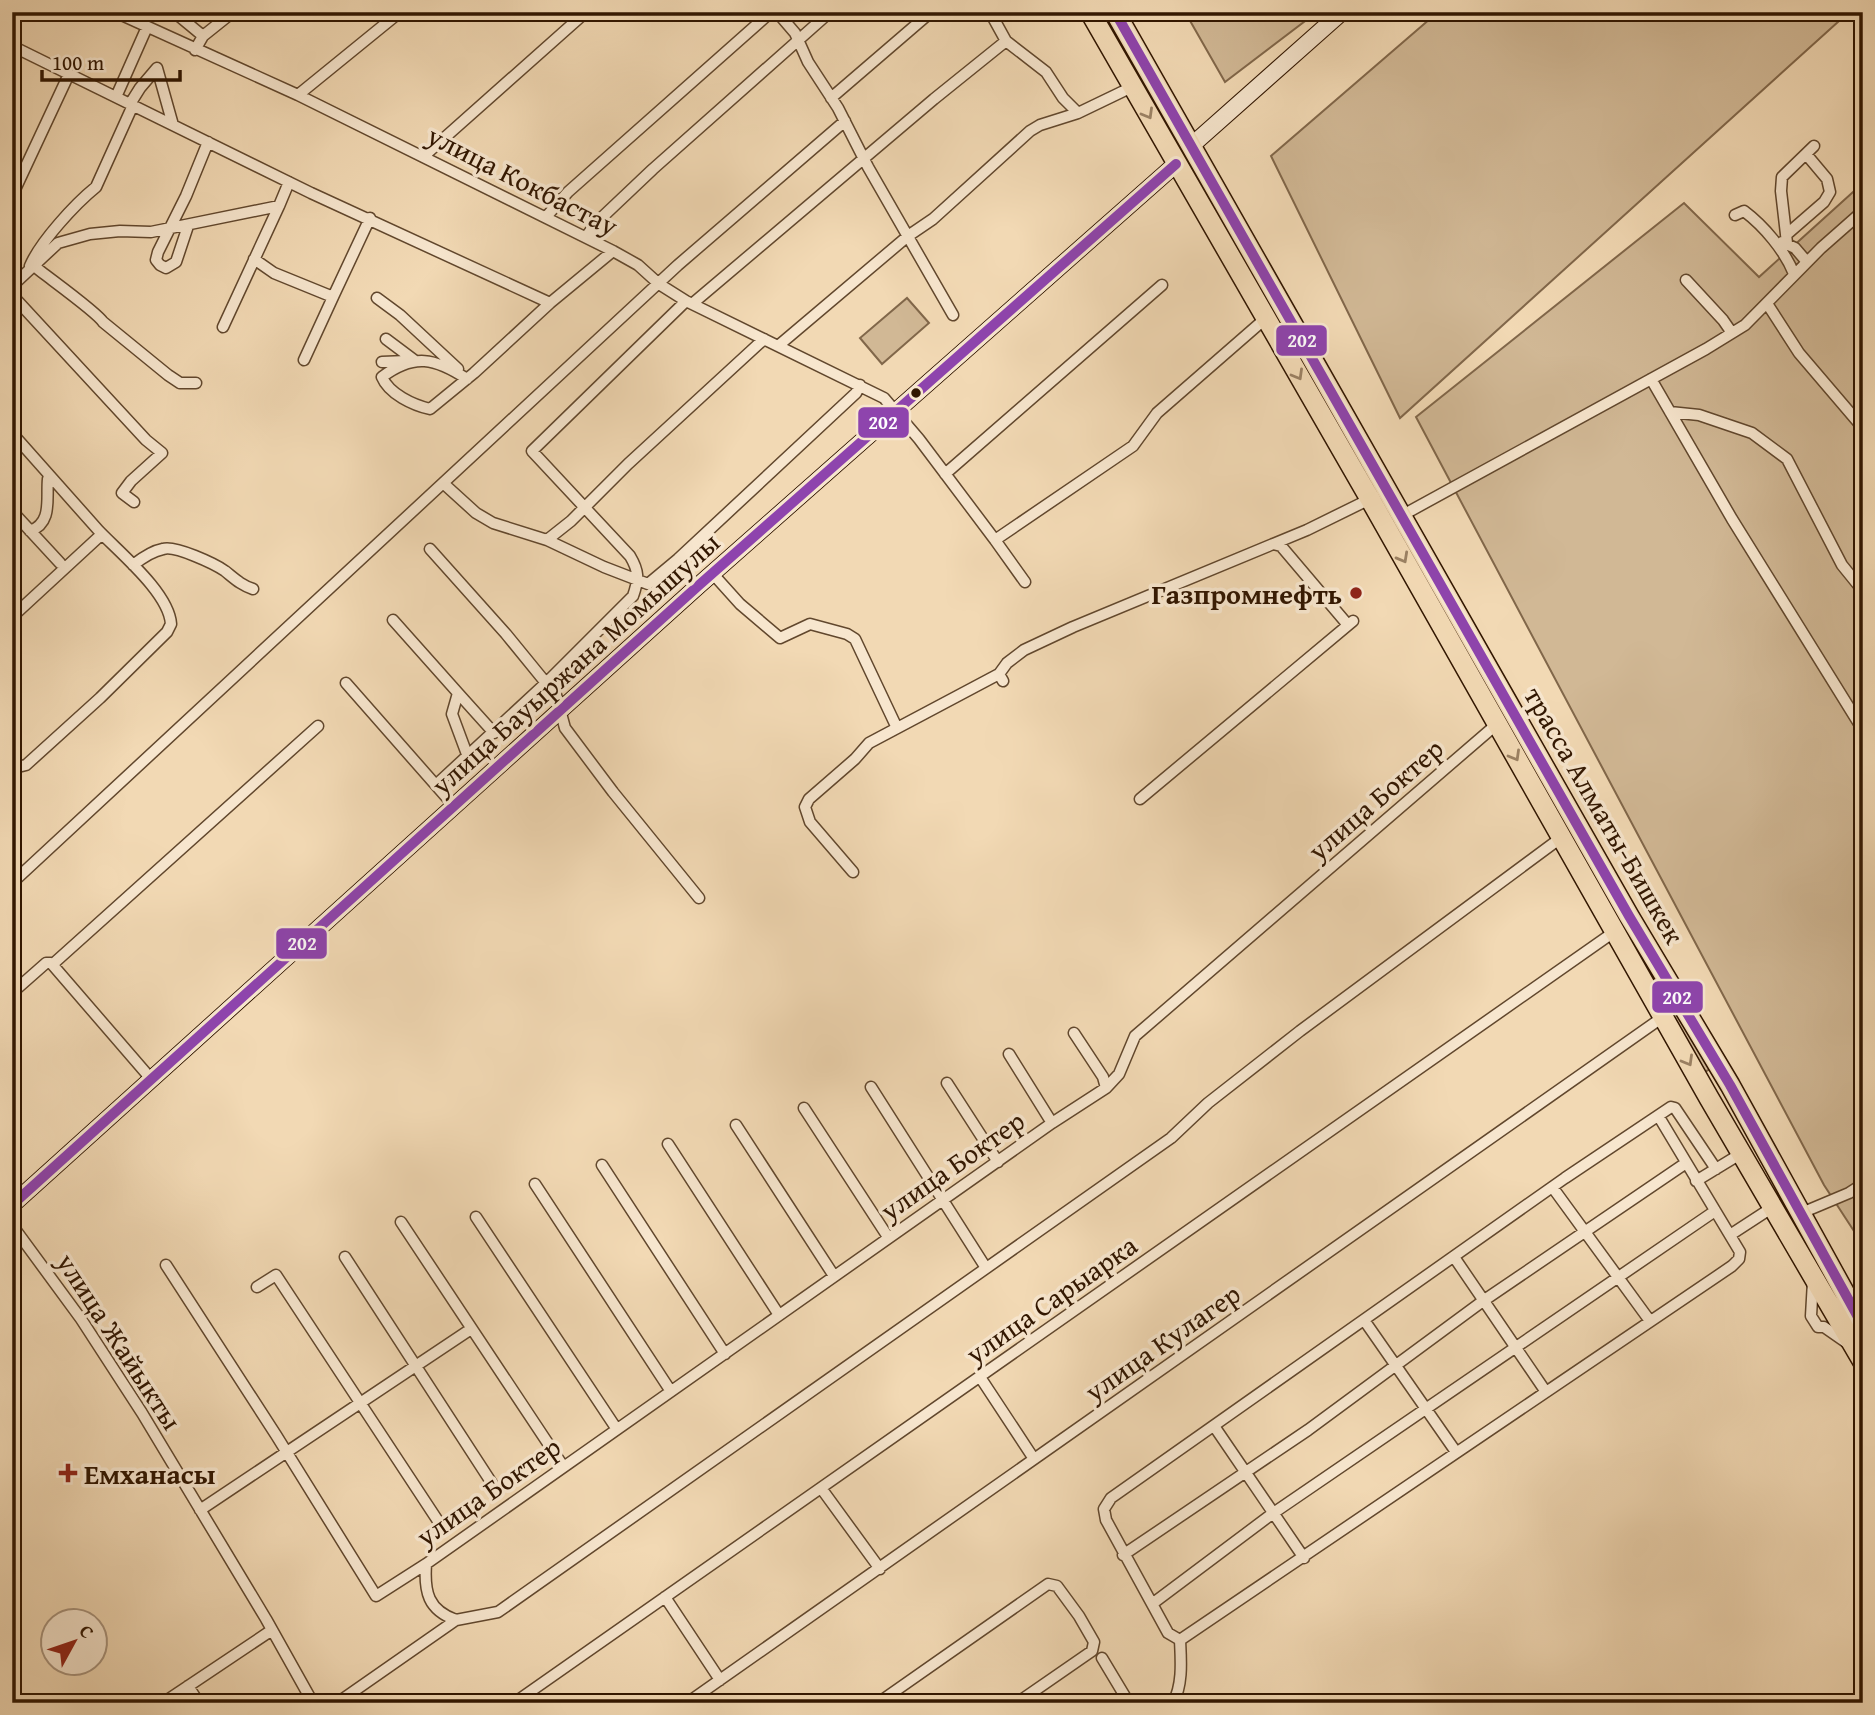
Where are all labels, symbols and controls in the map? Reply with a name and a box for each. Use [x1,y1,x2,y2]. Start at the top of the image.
scale bar [42,38,180,82]
text: 100 m [52,47,104,78]
one-way arrow [1140,107,1153,120]
street label: улица Кокбастау [420,114,625,246]
line badge: 202 [1275,324,1328,357]
text: 202 [1287,326,1317,354]
one-way arrow [1290,367,1303,380]
unlabelled marker [909,386,923,400]
line badge: 202 [857,406,910,439]
text: 202 [868,408,898,436]
street label: улица Бауыржана Момышулы [421,522,728,805]
one-way arrow [1395,551,1408,564]
place label: Газпромнефть [1151,573,1342,614]
marker: Газпромнефть [1348,585,1364,601]
street label: трасса Алматы-Бишкек [1515,679,1696,952]
street label: улица Боктер [1297,728,1452,870]
one-way arrow [1507,749,1520,762]
line badge: 202 [275,927,328,960]
text: 202 [287,929,317,957]
line badge: 202 [1651,980,1704,1014]
text: 202 [1662,983,1692,1011]
one-way arrow [1680,1053,1693,1066]
street label: улица Боктер [870,1100,1033,1231]
street label: улица Сарыарка [956,1224,1146,1374]
street label: улица Жайыкты [47,1243,193,1438]
street label: улица Кулагер [1075,1273,1248,1412]
street label: улица Боктер [406,1426,569,1557]
place label: Емханасы [84,1453,216,1494]
marker: Емханасы [58,1463,78,1483]
north arrow [38,1606,108,1676]
text: С [73,1618,101,1644]

